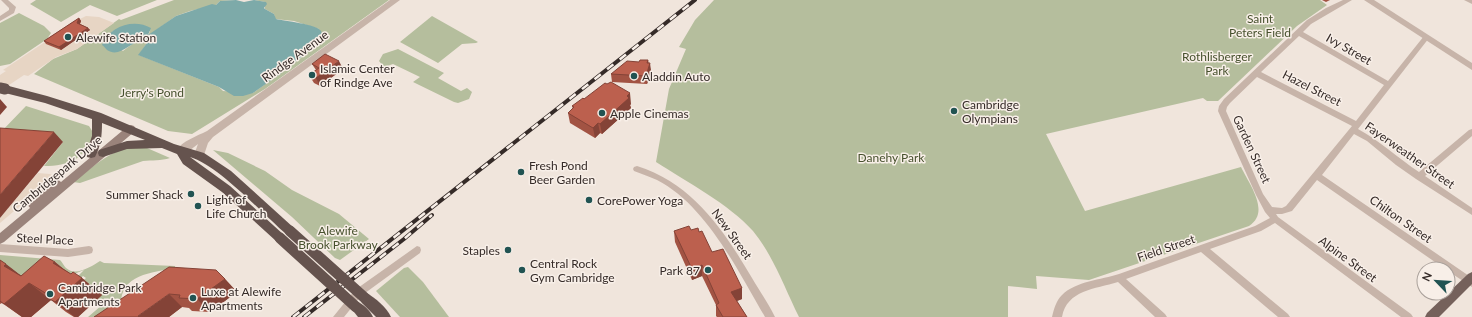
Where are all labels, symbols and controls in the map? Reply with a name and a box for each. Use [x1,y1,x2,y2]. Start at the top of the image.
park label: Saint Peters Field [1229,11,1291,40]
street label: Rindge Avenue [259,27,331,85]
place label: Alewife Station [76,30,156,45]
street label: Ivy Street [1324,30,1375,68]
marker: Alewife Station [63,32,73,42]
park label: Rothlisberger Park [1182,49,1253,78]
place label: Islamic Center of Rindge Ave [320,61,395,90]
street label: Hazel Street [1280,67,1345,110]
place label: Aladdin Auto [642,69,711,84]
marker: Islamic Center of Rindge Ave [307,70,317,80]
marker: Aladdin Auto [629,71,639,81]
park label: Jerry's Pond [120,85,184,100]
place label: Cambridge Olympians [962,97,1019,126]
place label: Apple Cinemas [610,106,689,121]
marker: Cambridge Olympians [949,106,959,116]
marker: Apple Cinemas [597,108,607,118]
street label: Garden Street [1230,113,1275,186]
street label: Fayerweather Street [1362,118,1458,192]
street label: Cambridgepark Drive [9,132,105,216]
park label: Danehy Park [858,150,925,165]
place label: Fresh Pond Beer Garden [529,158,595,187]
marker: Fresh Pond Beer Garden [516,167,526,177]
place label: Summer Shack [106,187,184,202]
marker: Summer Shack [186,189,196,199]
place label: Light of Life Church [206,192,266,221]
street label: Chilton Street [1367,192,1436,246]
place label: CorePower Yoga [597,193,683,208]
marker: CorePower Yoga [584,195,594,205]
marker: Light of Life Church [193,201,203,211]
street label: New Street [709,206,756,263]
park label: Alewife Brook Parkway [298,223,378,252]
street label: Steel Place [16,230,74,248]
street label: Field Street [1135,231,1198,265]
street label: Alpine Street [1316,233,1381,286]
place label: Staples [462,243,500,258]
marker: Staples [503,245,513,255]
place label: Central Rock Gym Cambridge [530,256,615,285]
north arrow [1416,261,1456,301]
place label: Park 87 [660,263,700,278]
marker: Central Rock Gym Cambridge [517,265,527,275]
marker: Park 87 [703,265,713,275]
text: N [1419,270,1434,283]
place label: Cambridge Park Apartments [58,280,142,309]
place label: Luxe at Alewife Apartments [201,284,281,313]
marker: Cambridge Park Apartments [45,289,55,299]
marker: Luxe at Alewife Apartments [188,293,198,303]

